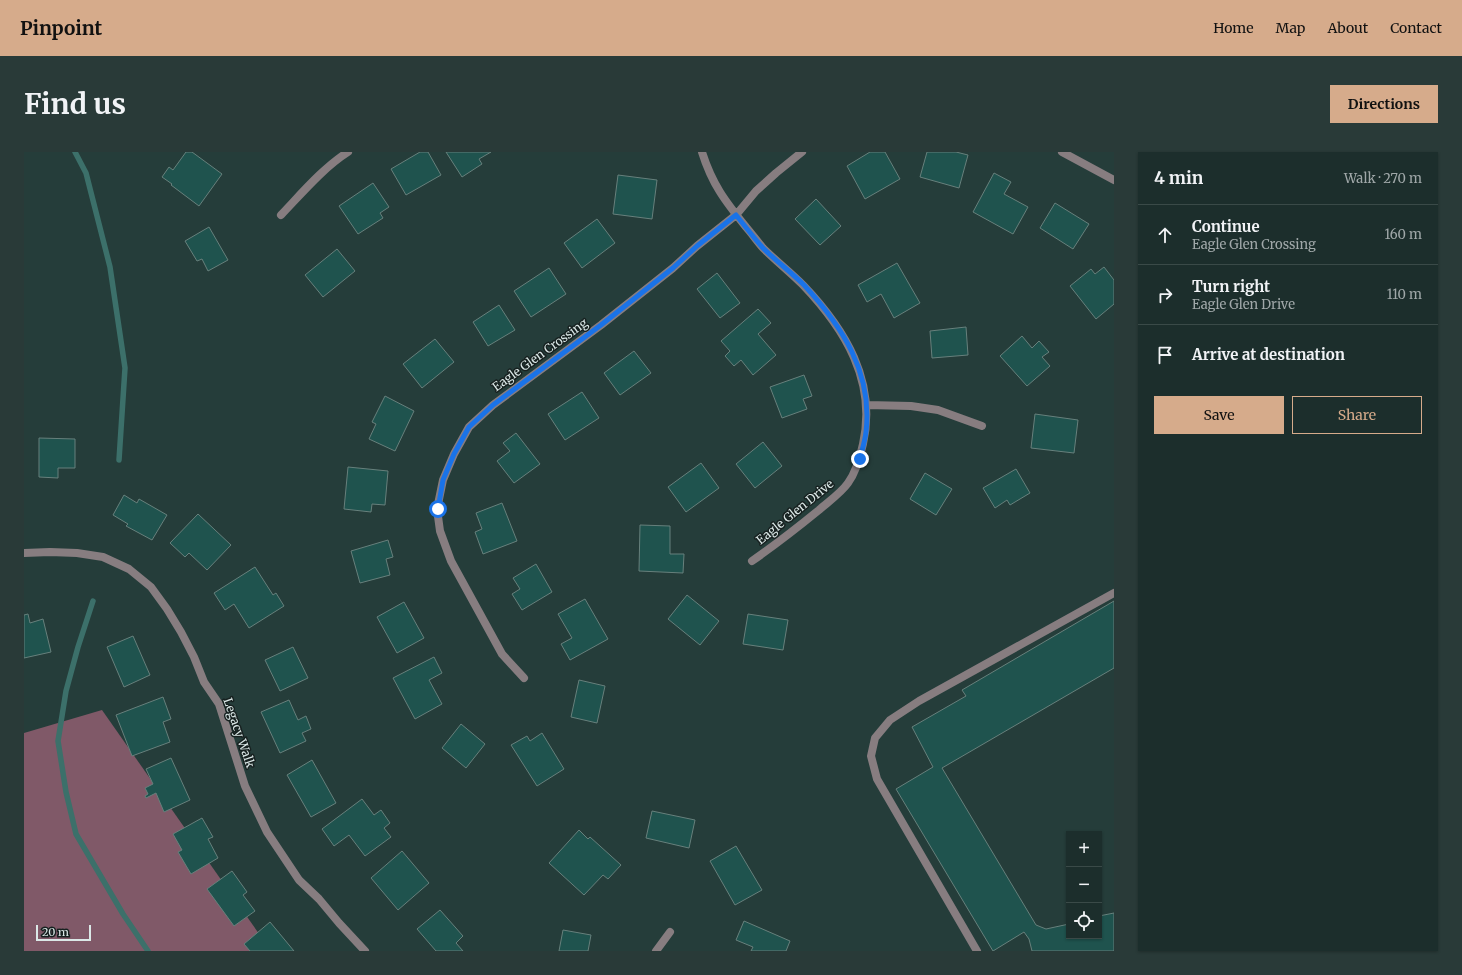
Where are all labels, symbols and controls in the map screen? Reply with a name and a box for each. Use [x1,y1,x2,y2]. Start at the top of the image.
text: Pinpoint [20,16,102,40]
text: Home [1213,19,1254,37]
text: Map [1276,19,1305,37]
text: About [1327,19,1368,37]
text: Contact [1390,19,1442,37]
button: Directions [1330,85,1438,123]
text: Find us [24,86,126,122]
text: 4 min [1154,167,1203,189]
text: Walk · 270 m [1344,170,1422,187]
text: Continue [1192,217,1260,236]
icon: ahead [1154,224,1176,246]
text: 160 m [1384,226,1422,243]
text: Eagle Glen Crossing [1192,236,1316,253]
text: Turn right [1192,277,1270,296]
icon: right [1154,284,1176,306]
text: 110 m [1387,286,1422,303]
text: Eagle Glen Drive [1192,296,1295,313]
street label: Eagle Glen Crossing [489,315,591,394]
icon: arrive [1154,344,1176,366]
text: Arrive at destination [1192,345,1345,364]
button: Save [1154,396,1284,434]
button: Share [1292,396,1422,434]
route end [851,450,869,468]
street label: Eagle Glen Drive [753,476,836,547]
route start [429,500,447,518]
street label: Legacy Walk [221,696,259,770]
map controls [1066,831,1102,939]
button: + [1066,831,1102,867]
button: − [1066,867,1102,903]
button: locate [1066,903,1102,939]
scale bar [36,923,91,942]
text: 20 m [42,925,69,939]

